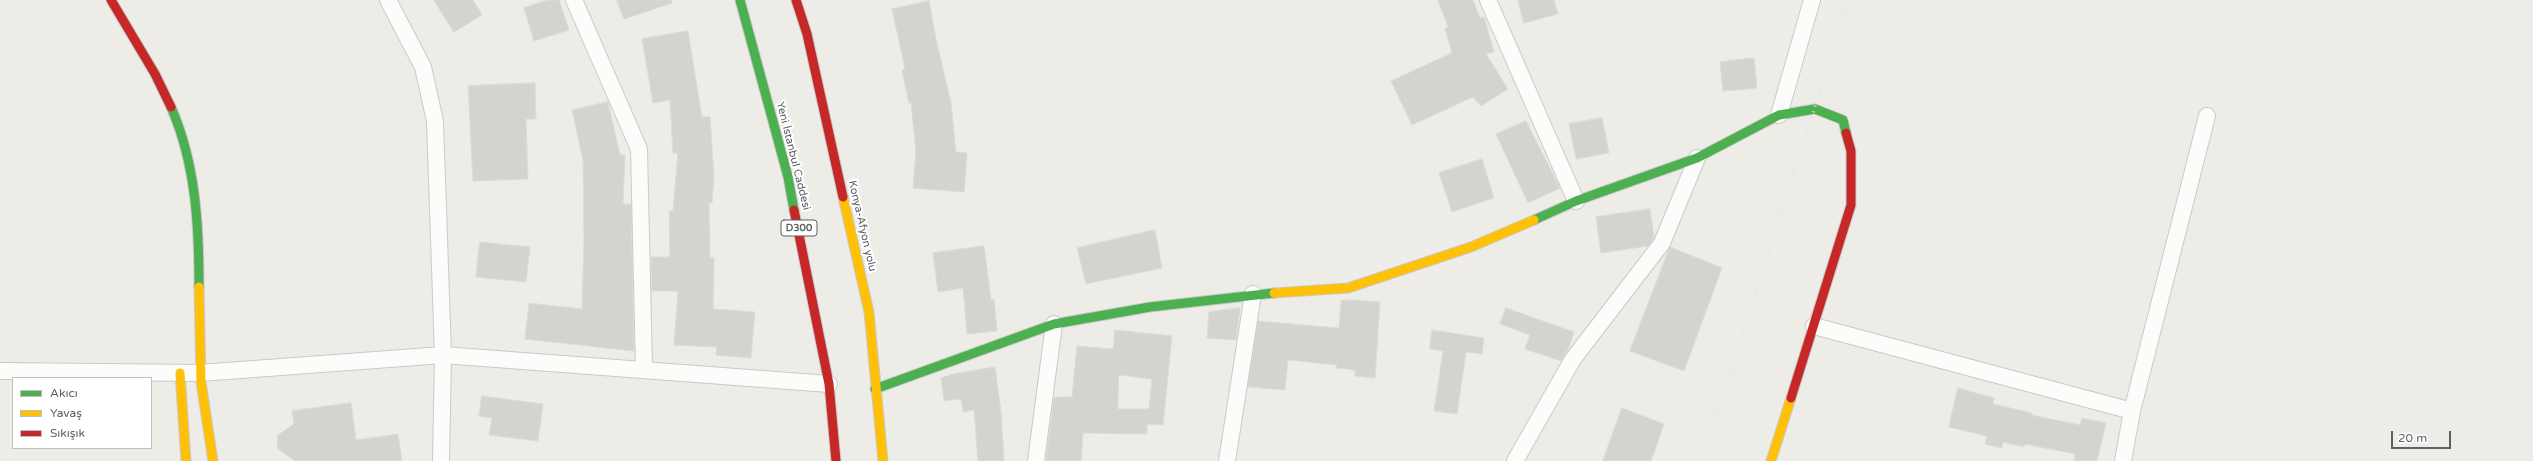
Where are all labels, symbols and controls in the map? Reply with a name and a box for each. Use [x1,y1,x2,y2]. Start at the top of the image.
street label: Yeni İstanbul Caddesi [773,100,813,212]
street label: Konya-Afyon yolu [845,179,879,273]
road number: D300 [781,220,817,236]
legend [12,377,152,449]
text: Akıcı [50,386,78,400]
text: Yavaş [50,406,82,420]
scale bar [2393,423,2453,449]
text: Sıkışık [50,426,85,440]
text: 20 m [2398,431,2427,445]

